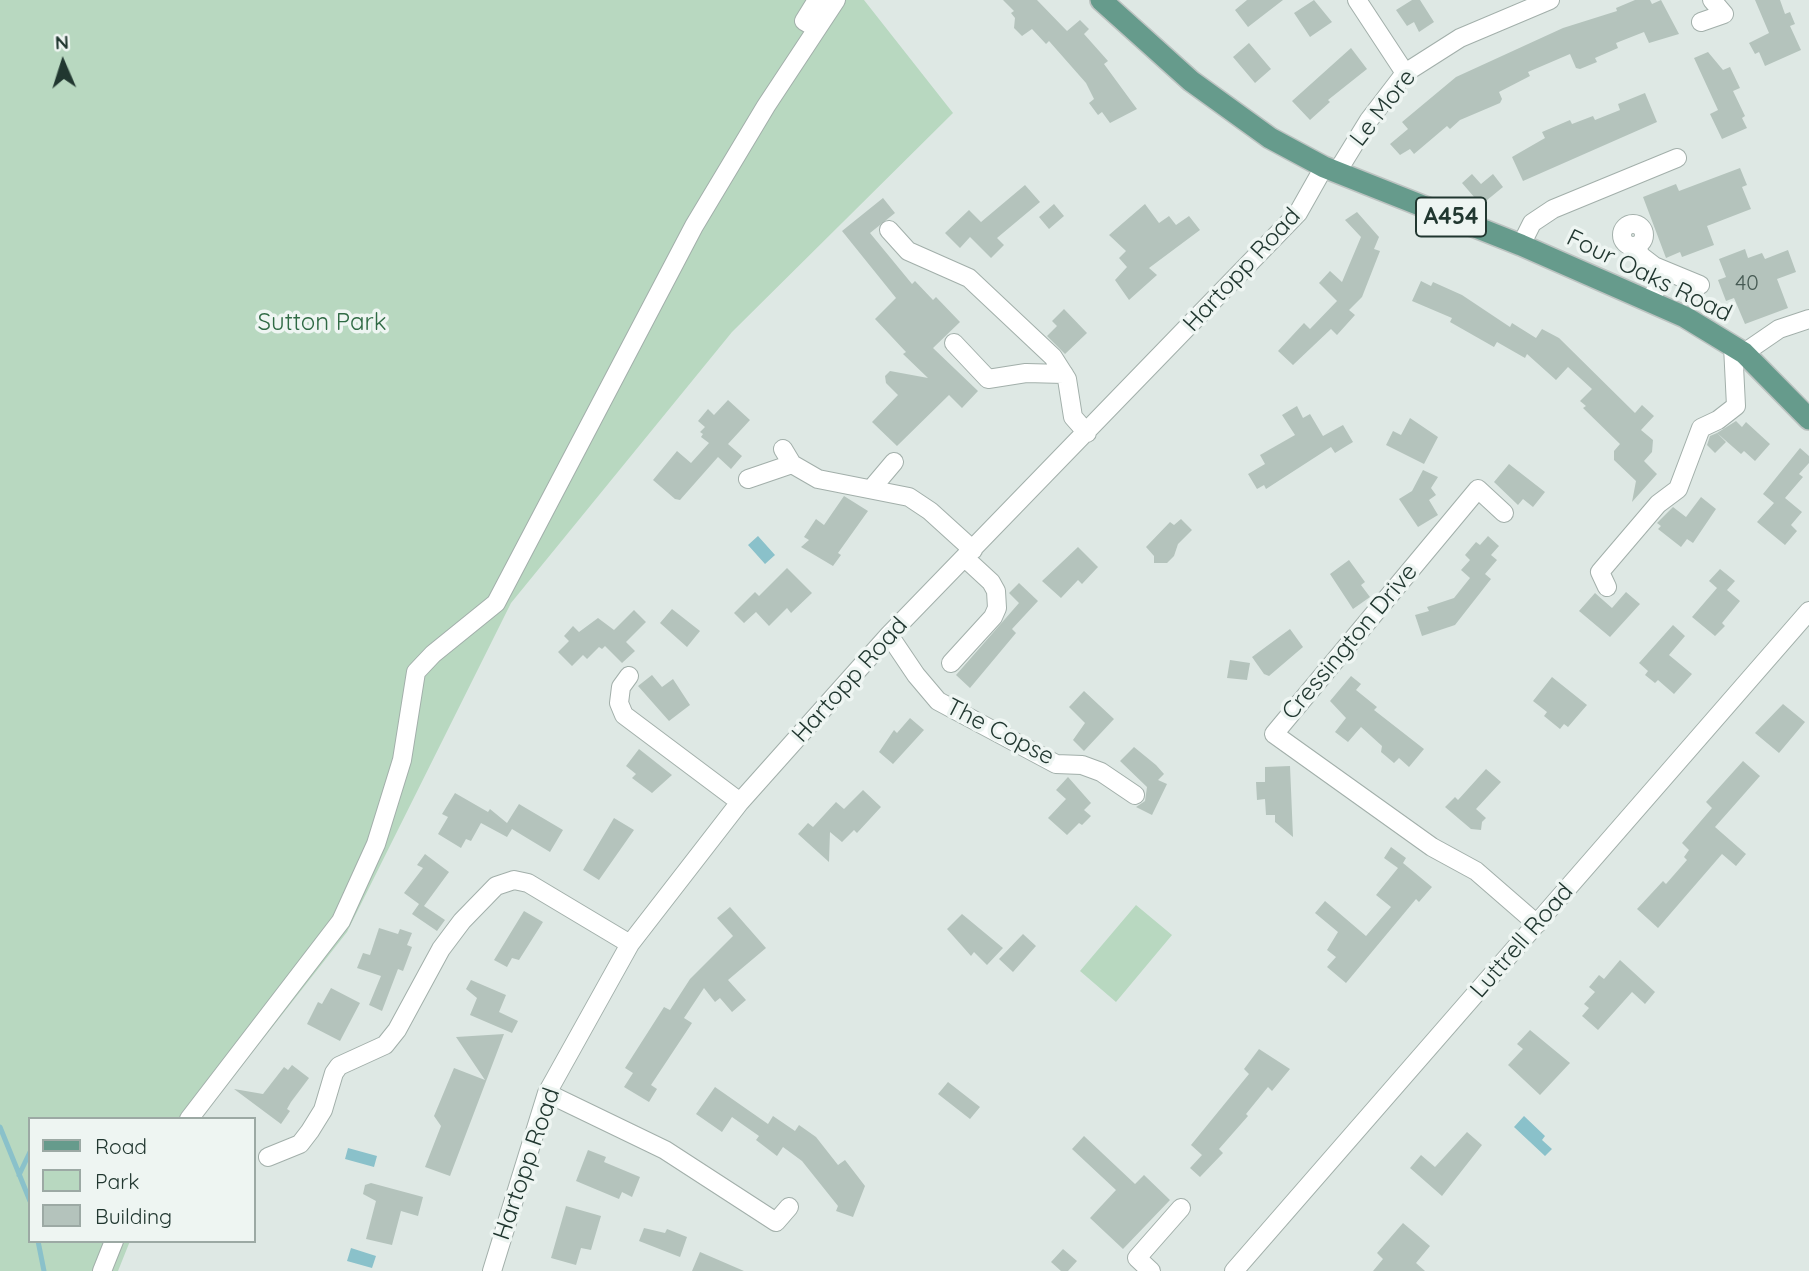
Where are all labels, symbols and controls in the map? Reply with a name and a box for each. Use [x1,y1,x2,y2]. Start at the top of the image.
north arrow [28,28,98,98]
text: N [54,30,70,54]
street label: Le More [1344,64,1422,152]
road number: A454 [1416,198,1486,236]
street label: Hartopp Road [1177,202,1307,338]
street label: Four Oaks Road [1562,224,1736,328]
house number: 40 [1735,271,1759,297]
park label: Sutton Park [257,309,387,337]
street label: Cressington Drive [1276,558,1424,726]
street label: Hartopp Road [786,611,914,749]
street label: The Copse [941,692,1059,772]
street label: Luttrell Road [1465,878,1579,1004]
street label: Hartopp Road [488,1084,566,1244]
legend [28,1117,256,1243]
text: Road [95,1133,147,1159]
text: Park [95,1168,139,1194]
text: Building [95,1203,172,1229]

